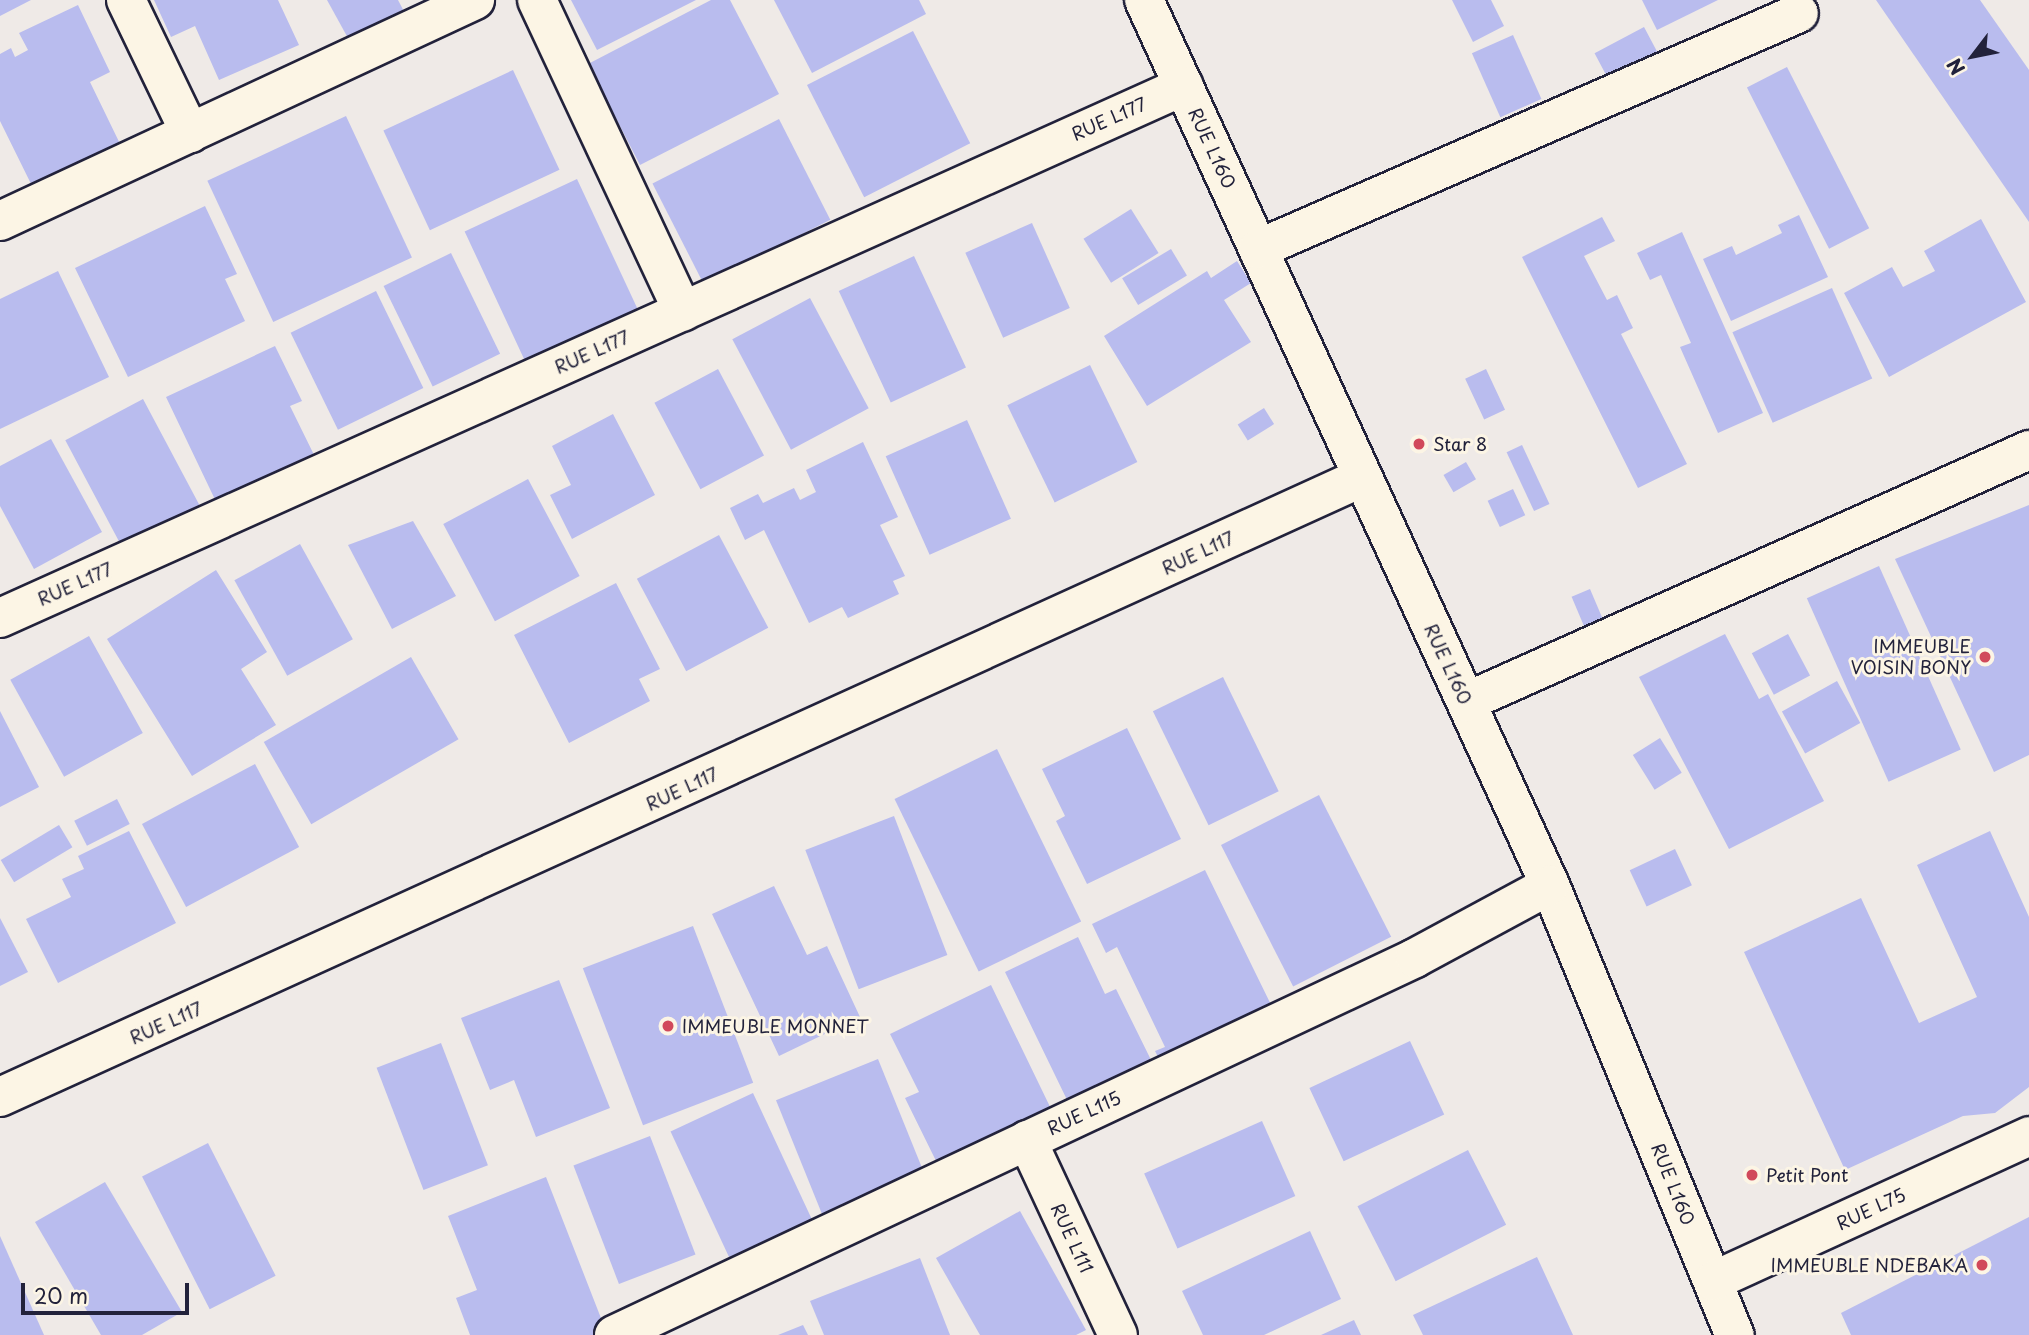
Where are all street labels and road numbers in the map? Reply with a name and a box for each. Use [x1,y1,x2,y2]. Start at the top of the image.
street label: RUE L177 [1067,93,1151,145]
street label: RUE L160 [1184,104,1240,192]
street label: RUE L177 [550,326,634,378]
street label: RUE L117 [1158,527,1238,579]
street label: RUE L177 [33,558,117,610]
street label: RUE L160 [1420,620,1476,708]
street label: RUE L117 [642,763,722,815]
street label: RUE L117 [126,997,206,1049]
street label: RUE L115 [1043,1086,1125,1140]
street label: RUE L160 [1647,1139,1699,1229]
street label: RUE L75 [1832,1183,1910,1235]
street label: RUE L111 [1046,1199,1098,1277]

